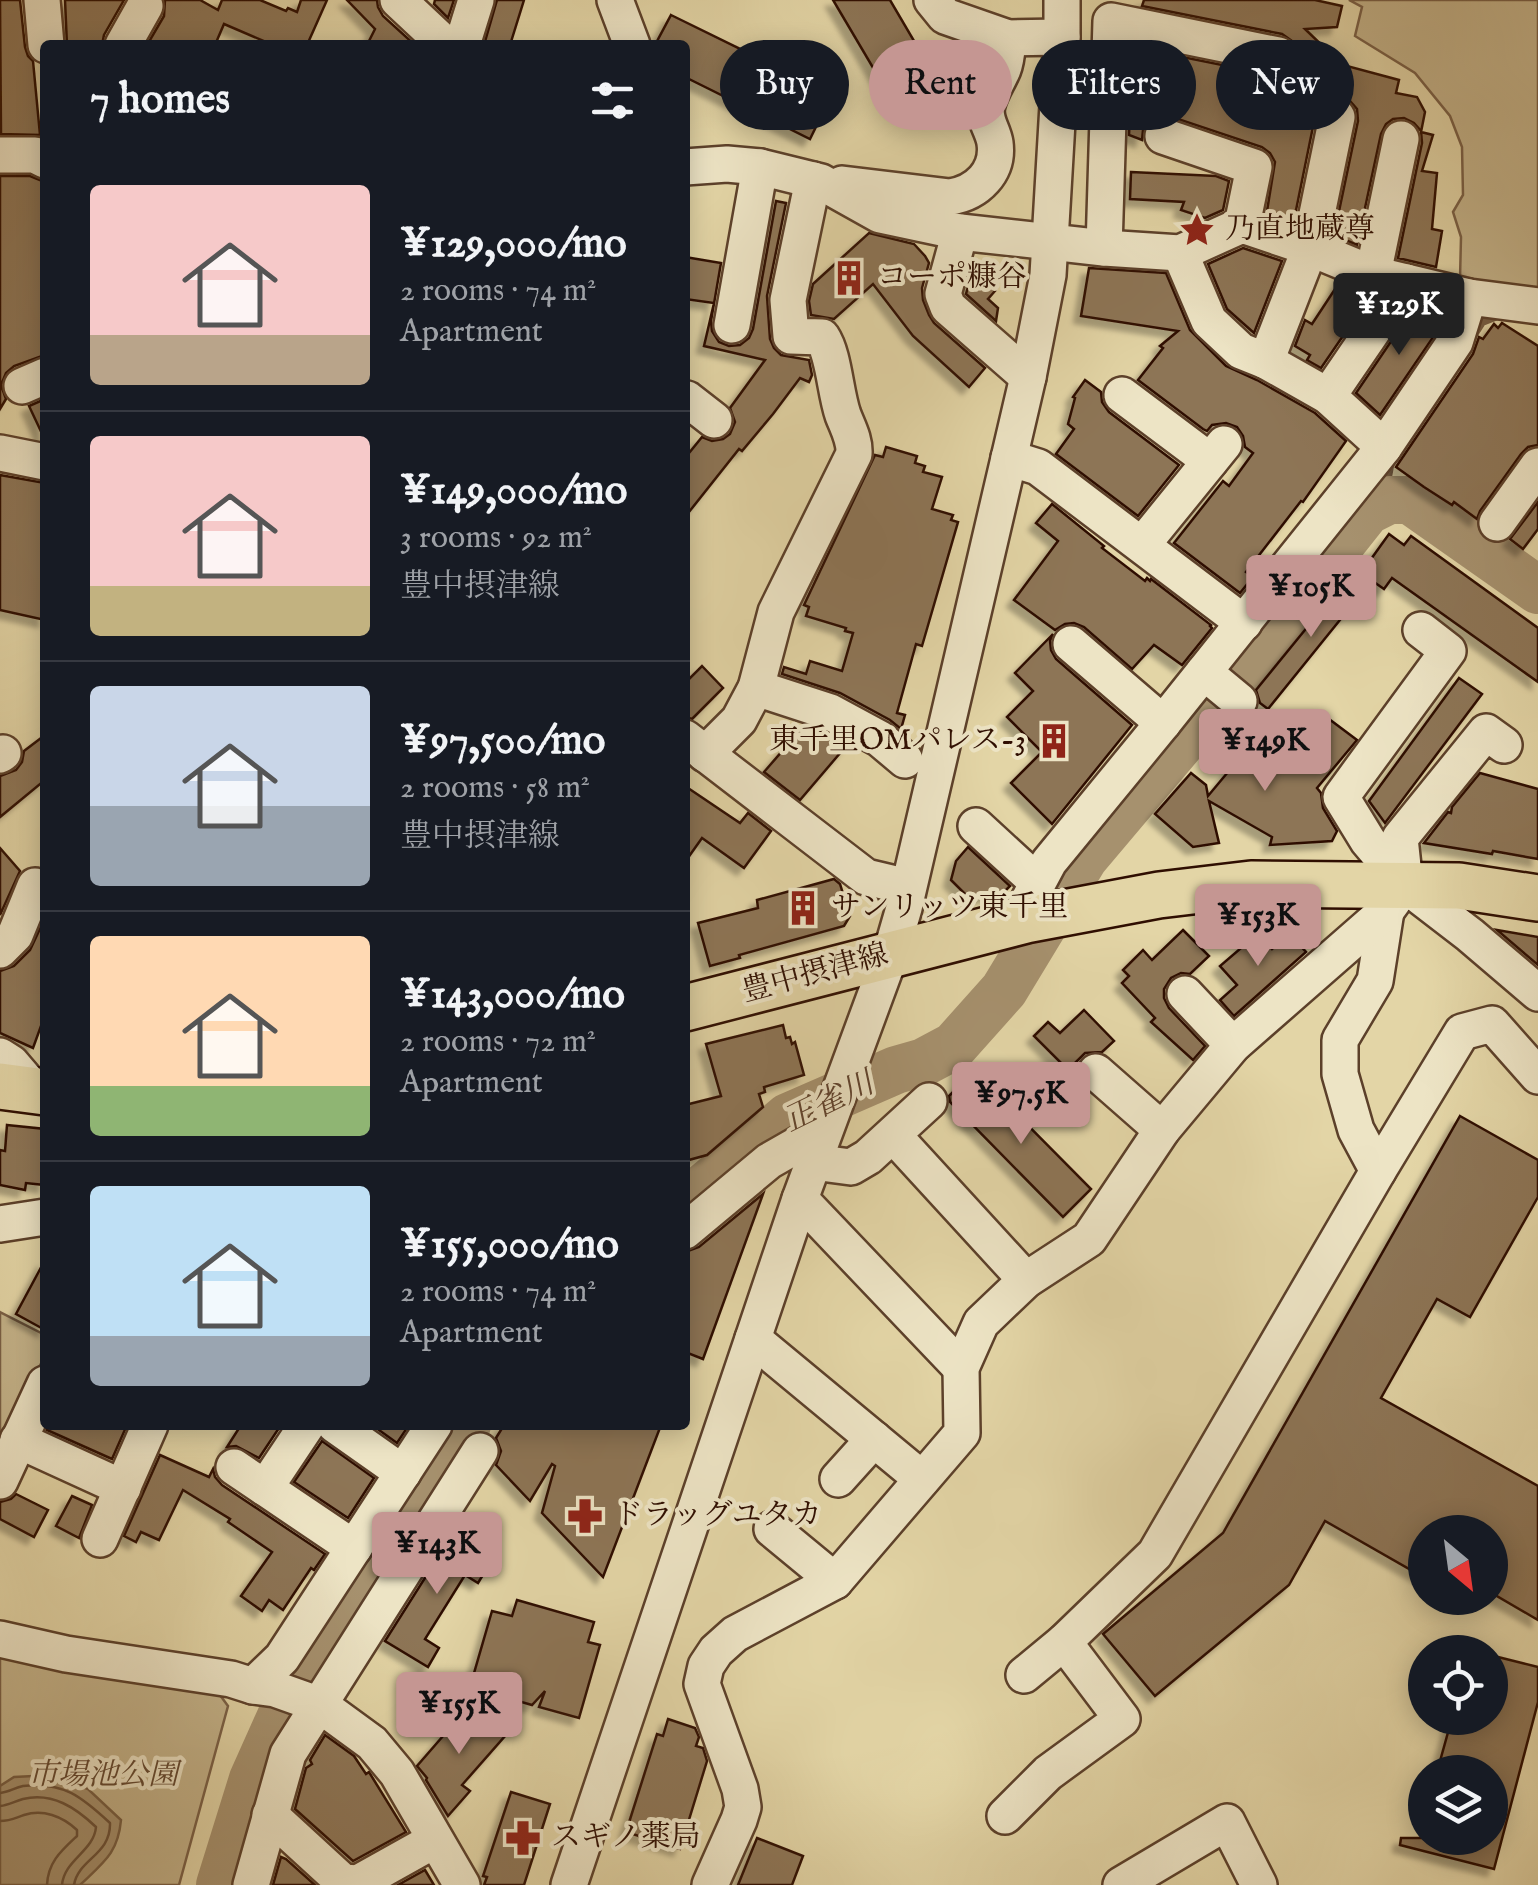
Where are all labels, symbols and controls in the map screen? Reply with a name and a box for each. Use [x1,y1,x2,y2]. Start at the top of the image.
chip: Buy [720,40,849,130]
chip: Rent [869,40,1012,130]
chip: Filters [1032,40,1196,130]
chip: New [1216,40,1354,130]
icon: filters [585,73,640,128]
text: 7 homes [90,74,230,127]
place icon: 乃直地蔵尊 [1178,211,1216,249]
place label: 乃直地蔵尊 [1225,211,1375,249]
text: ¥129,000/mo [400,218,627,271]
icon: home [170,225,290,345]
building icon: コーポ糠谷 [830,259,868,297]
place label: コーポ糠谷 [877,259,1027,297]
text: 2 rooms · 74 m² [400,271,596,312]
pin: ¥129K [1329,273,1469,358]
text: ¥129K [1355,285,1443,326]
text: Apartment [400,312,543,353]
text: ¥149,000/mo [400,465,628,518]
icon: home [170,476,290,596]
text: 3 rooms · 92 m² [400,518,592,559]
pin: ¥105K [1241,555,1381,640]
text: 豊中摂津線 [400,567,560,608]
text: ¥105K [1268,567,1354,608]
pin: ¥149K [1195,709,1335,794]
text: ¥97,500/mo [400,715,605,768]
text: ¥149K [1221,721,1309,762]
place label: 東千里OMパレス-3 [769,722,1026,760]
building icon: 東千里OMパレス-3 [1035,722,1073,760]
icon: home [170,726,290,846]
text: 2 rooms · 58 m² [400,768,590,809]
text: 豊中摂津線 [400,817,560,858]
pin: ¥153K [1188,884,1328,969]
building icon: サンリッツ東千里 [784,889,822,927]
place label: サンリッツ東千里 [831,889,1068,927]
text: ¥153K [1217,896,1299,937]
street label: 豊中摂津線 [738,936,892,1012]
text: ¥143,000/mo [400,969,625,1022]
icon: home [170,976,290,1096]
text: 2 rooms · 72 m² [400,1022,596,1063]
water label: 正雀川 [777,1062,884,1142]
pin: ¥97.5K [940,1062,1102,1147]
text: Apartment [400,1063,543,1104]
text: ¥97.5K [974,1074,1068,1115]
text: ¥155,000/mo [400,1219,619,1272]
icon: home [170,1226,290,1346]
text: 2 rooms · 74 m² [400,1272,596,1313]
text: Apartment [400,1313,543,1354]
pharmacy icon: ドラッグユタカ [566,1497,604,1535]
place label: ドラッグユタカ [613,1497,822,1535]
pin: ¥143K [367,1512,507,1597]
north arrow [1408,1515,1508,1615]
map controls [1408,1515,1508,1855]
text: ¥143K [394,1524,480,1565]
button: locate [1408,1635,1508,1735]
pin: ¥155K [389,1672,529,1757]
text: ¥155K [418,1684,500,1725]
button: layers [1408,1755,1508,1855]
park label: 市場池公園 [28,1757,183,1795]
pharmacy icon: スギノ薬局 [504,1819,542,1857]
place label: スギノ薬局 [551,1819,700,1857]

